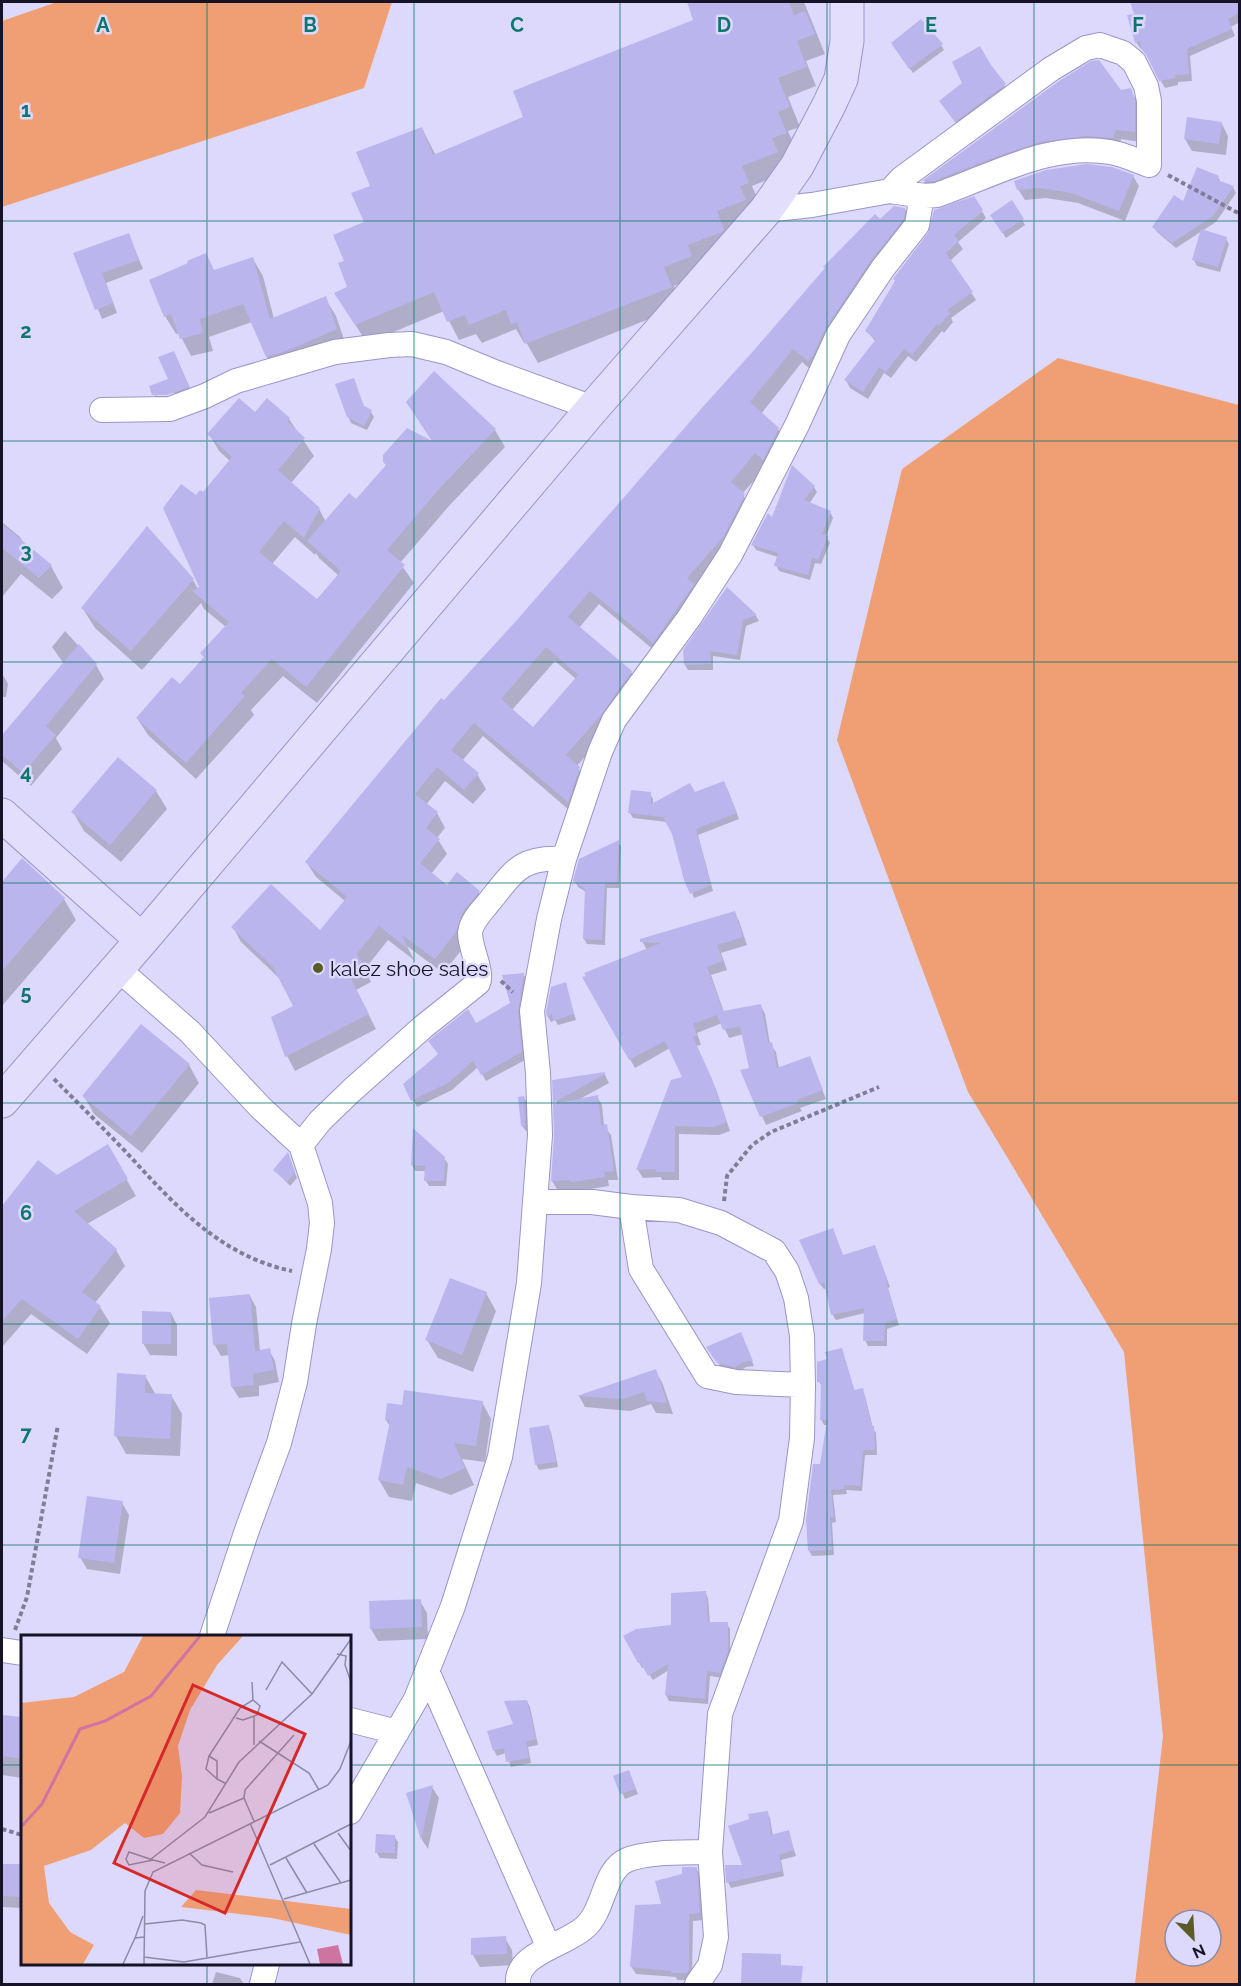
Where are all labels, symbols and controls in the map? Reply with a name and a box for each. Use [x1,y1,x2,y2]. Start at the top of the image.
text: A [96,13,110,37]
text: B [303,13,317,37]
text: C [510,13,524,37]
text: D [717,13,731,37]
text: E [925,13,937,37]
text: F [1132,13,1144,37]
text: 1 [21,98,31,122]
text: 2 [20,319,32,343]
text: 3 [20,539,32,563]
text: 4 [20,760,32,784]
place label: kalez shoe sales [330,956,488,981]
marker: kalez shoe sales [311,961,325,975]
text: 5 [20,981,32,1005]
text: 6 [20,1201,32,1225]
text: 7 [20,1422,32,1446]
inset map [21,1635,351,1965]
north arrow [1163,1908,1223,1968]
text: N [1189,1940,1208,1962]

